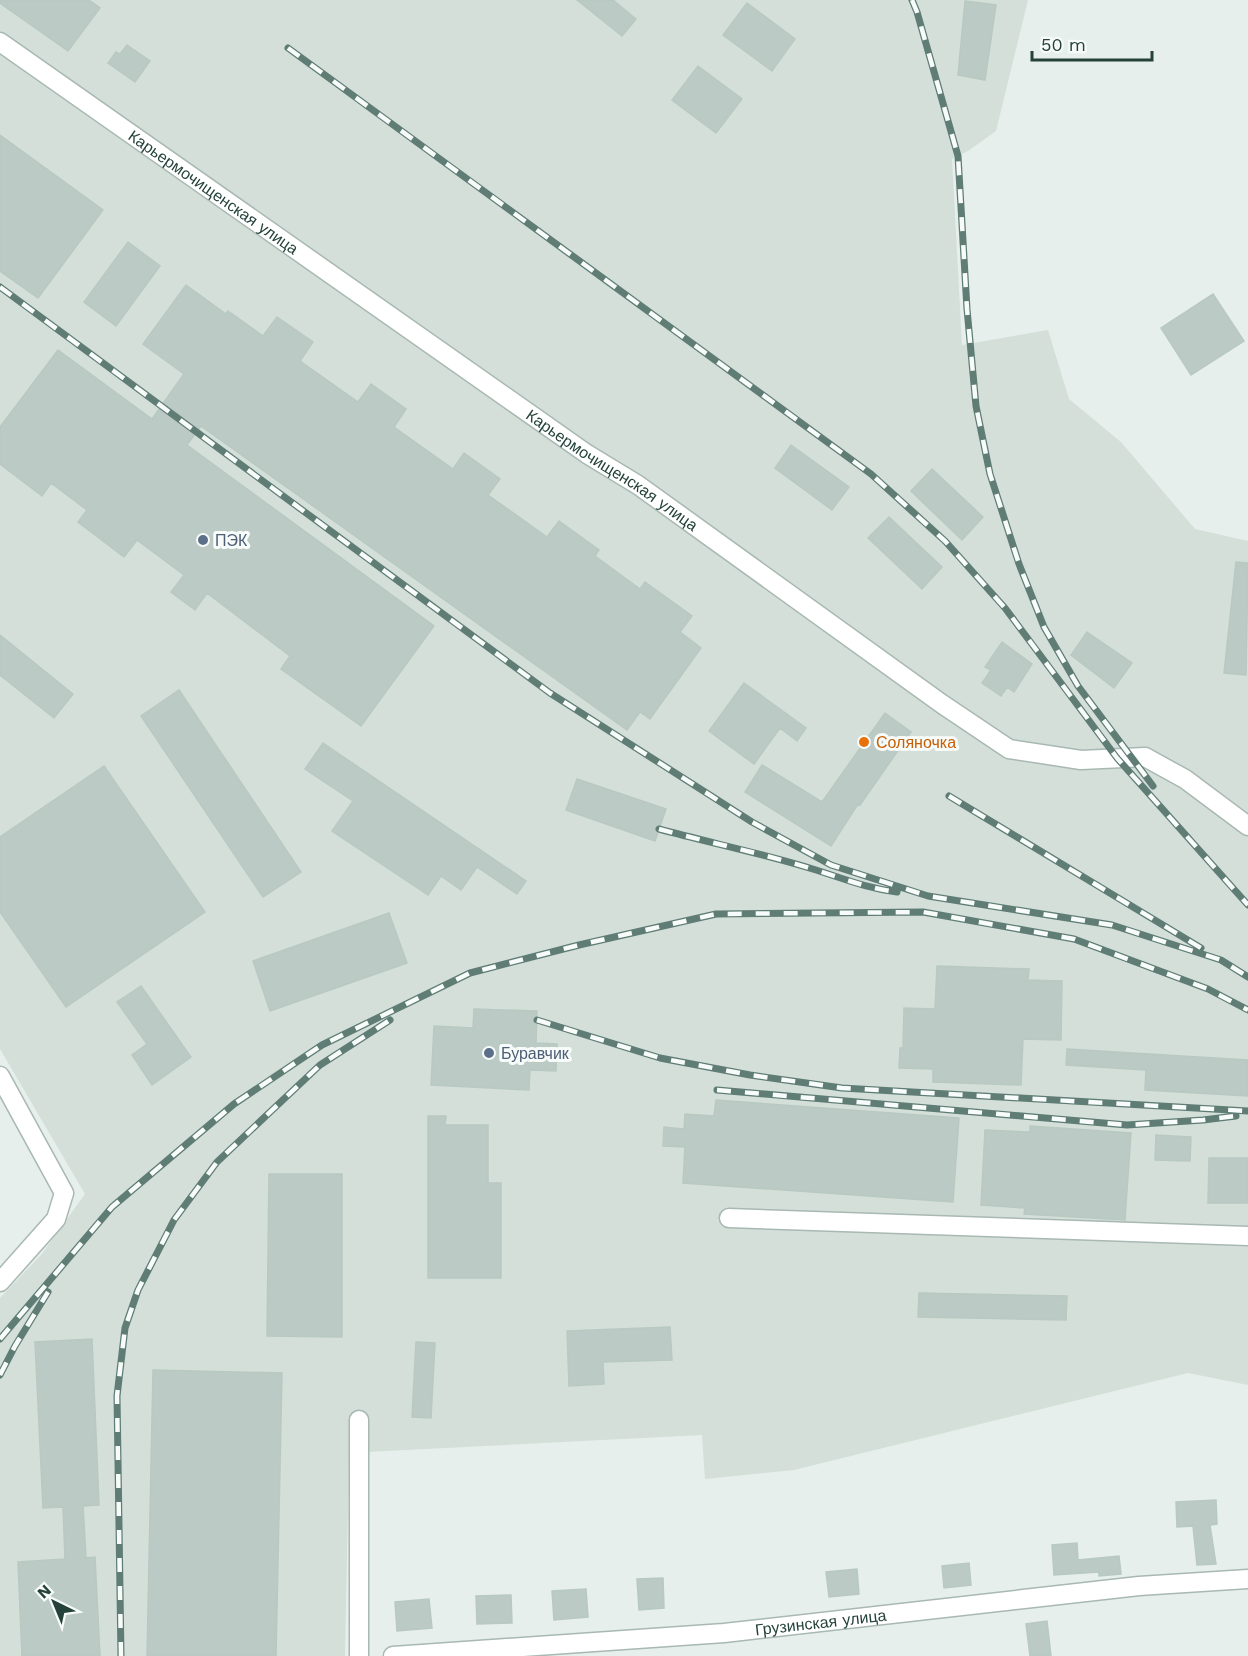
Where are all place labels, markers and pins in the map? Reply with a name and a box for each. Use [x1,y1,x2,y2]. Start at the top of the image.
place label: ПЭК [215,531,248,550]
marker: ПЭК [196,533,210,547]
place label: Соляночка [876,733,956,752]
marker: Соляночка [857,735,871,749]
place label: Буравчик [501,1044,570,1063]
marker: Буравчик [482,1046,496,1060]

